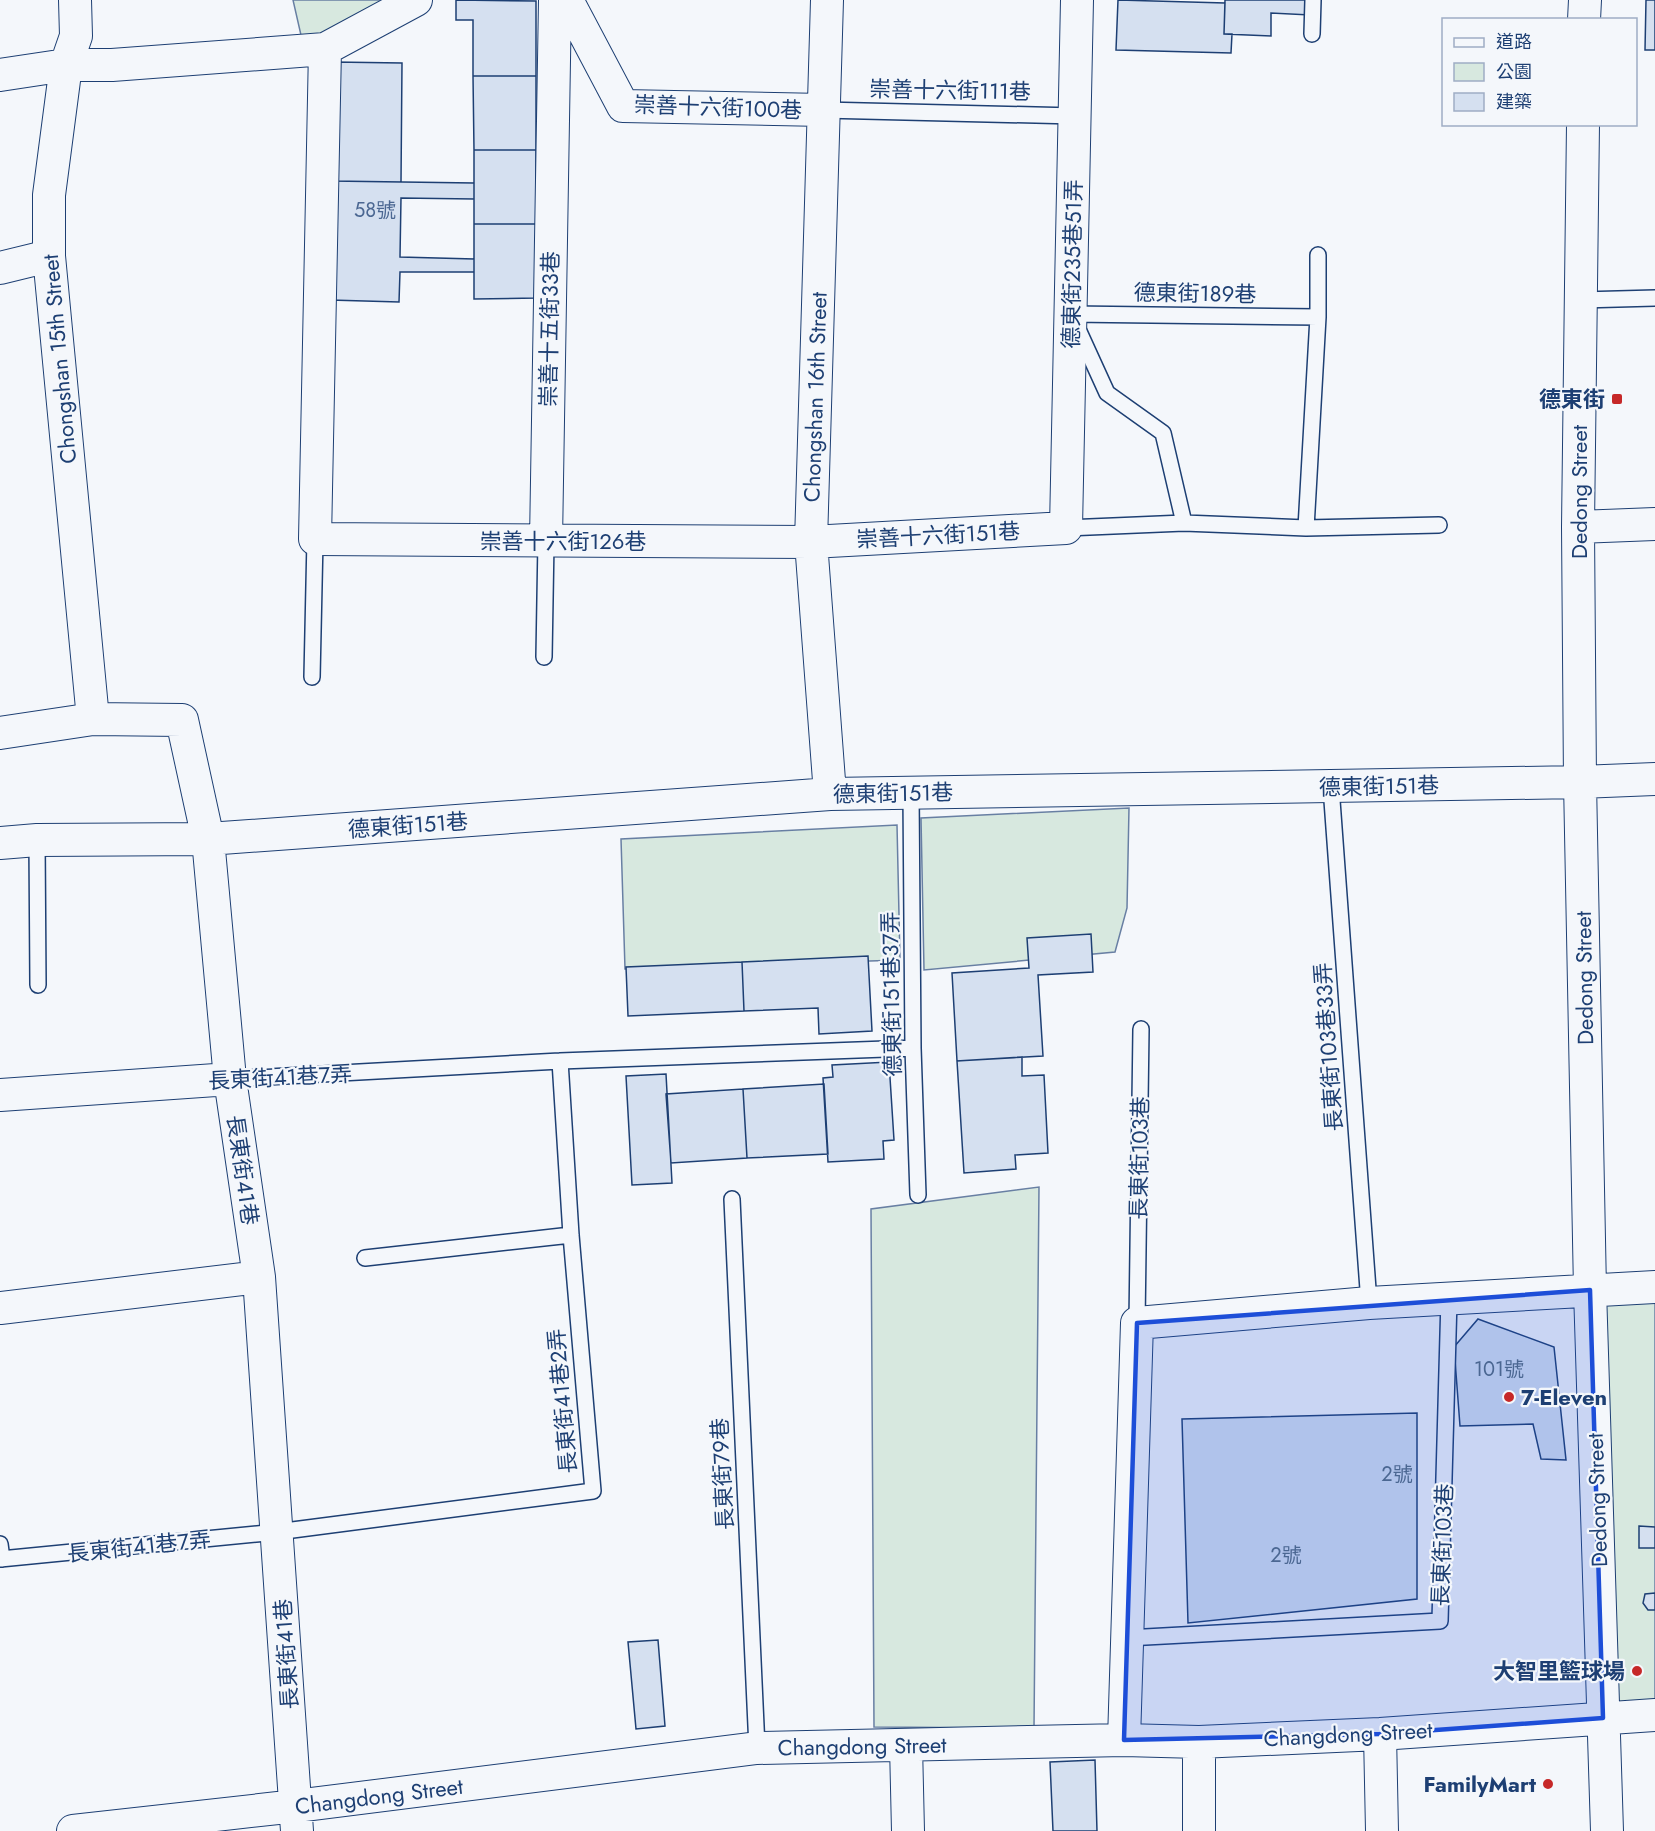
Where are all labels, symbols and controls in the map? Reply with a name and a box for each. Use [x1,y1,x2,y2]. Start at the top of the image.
legend [1442,18,1637,126]
text: 道路 [1496,29,1532,55]
text: 公園 [1496,59,1532,85]
street label: 崇善十六街111巷 [869,73,1031,107]
street label: 崇善十六街100巷 [633,88,803,126]
text: 建築 [1496,89,1532,115]
street label: 德東街235巷51弄 [1055,179,1089,349]
house number: 58號 [354,196,396,225]
street label: 崇善十五街33巷 [532,251,566,407]
street label: Chongshan 15th Street [34,252,84,465]
street label: 德東街189巷 [1133,276,1257,310]
street label: Chongshan 16th Street [795,291,835,503]
place label: 德東街 [1539,383,1605,415]
marker: 德東街 [1610,392,1624,406]
street label: Dedong Street [1563,424,1595,559]
street label: 崇善十六街151巷 [855,515,1021,555]
street label: 崇善十六街126巷 [479,525,647,557]
street label: 德東街151巷 [1319,769,1439,803]
street label: 德東街151巷 [833,776,953,810]
street label: 德東街151巷 [347,805,469,845]
street label: Dedong Street [1567,910,1601,1045]
street label: 德東街151巷37弄 [874,911,908,1077]
street label: 長東街103巷33弄 [1306,962,1350,1132]
street label: 長東街41巷7弄 [207,1057,353,1097]
street label: 長東街103巷 [1122,1096,1156,1220]
street label: 長東街41巷 [219,1113,267,1227]
street label: 長東街41巷2弄 [540,1327,584,1475]
house number: 101號 [1474,1355,1524,1384]
place label: 7-Eleven [1521,1381,1607,1413]
marker: 7-Eleven [1502,1390,1516,1404]
street label: 長東街79巷 [703,1417,741,1531]
street label: Dedong Street [1579,1432,1615,1568]
house number: 2號 [1381,1460,1413,1489]
street label: 長東街103巷 [1424,1483,1460,1607]
street label: 長東街41巷7弄 [66,1523,212,1569]
house number: 2號 [1270,1541,1302,1570]
street label: 長東街41巷 [266,1598,306,1710]
place label: 大智里籃球場 [1493,1655,1625,1687]
marker: 大智里籃球場 [1630,1664,1644,1678]
street label: Changdong Street [1263,1714,1434,1754]
street label: Changdong Street [777,1729,947,1763]
place label: FamilyMart [1424,1768,1536,1800]
street label: Changdong Street [293,1770,466,1822]
marker: FamilyMart [1541,1777,1555,1791]

